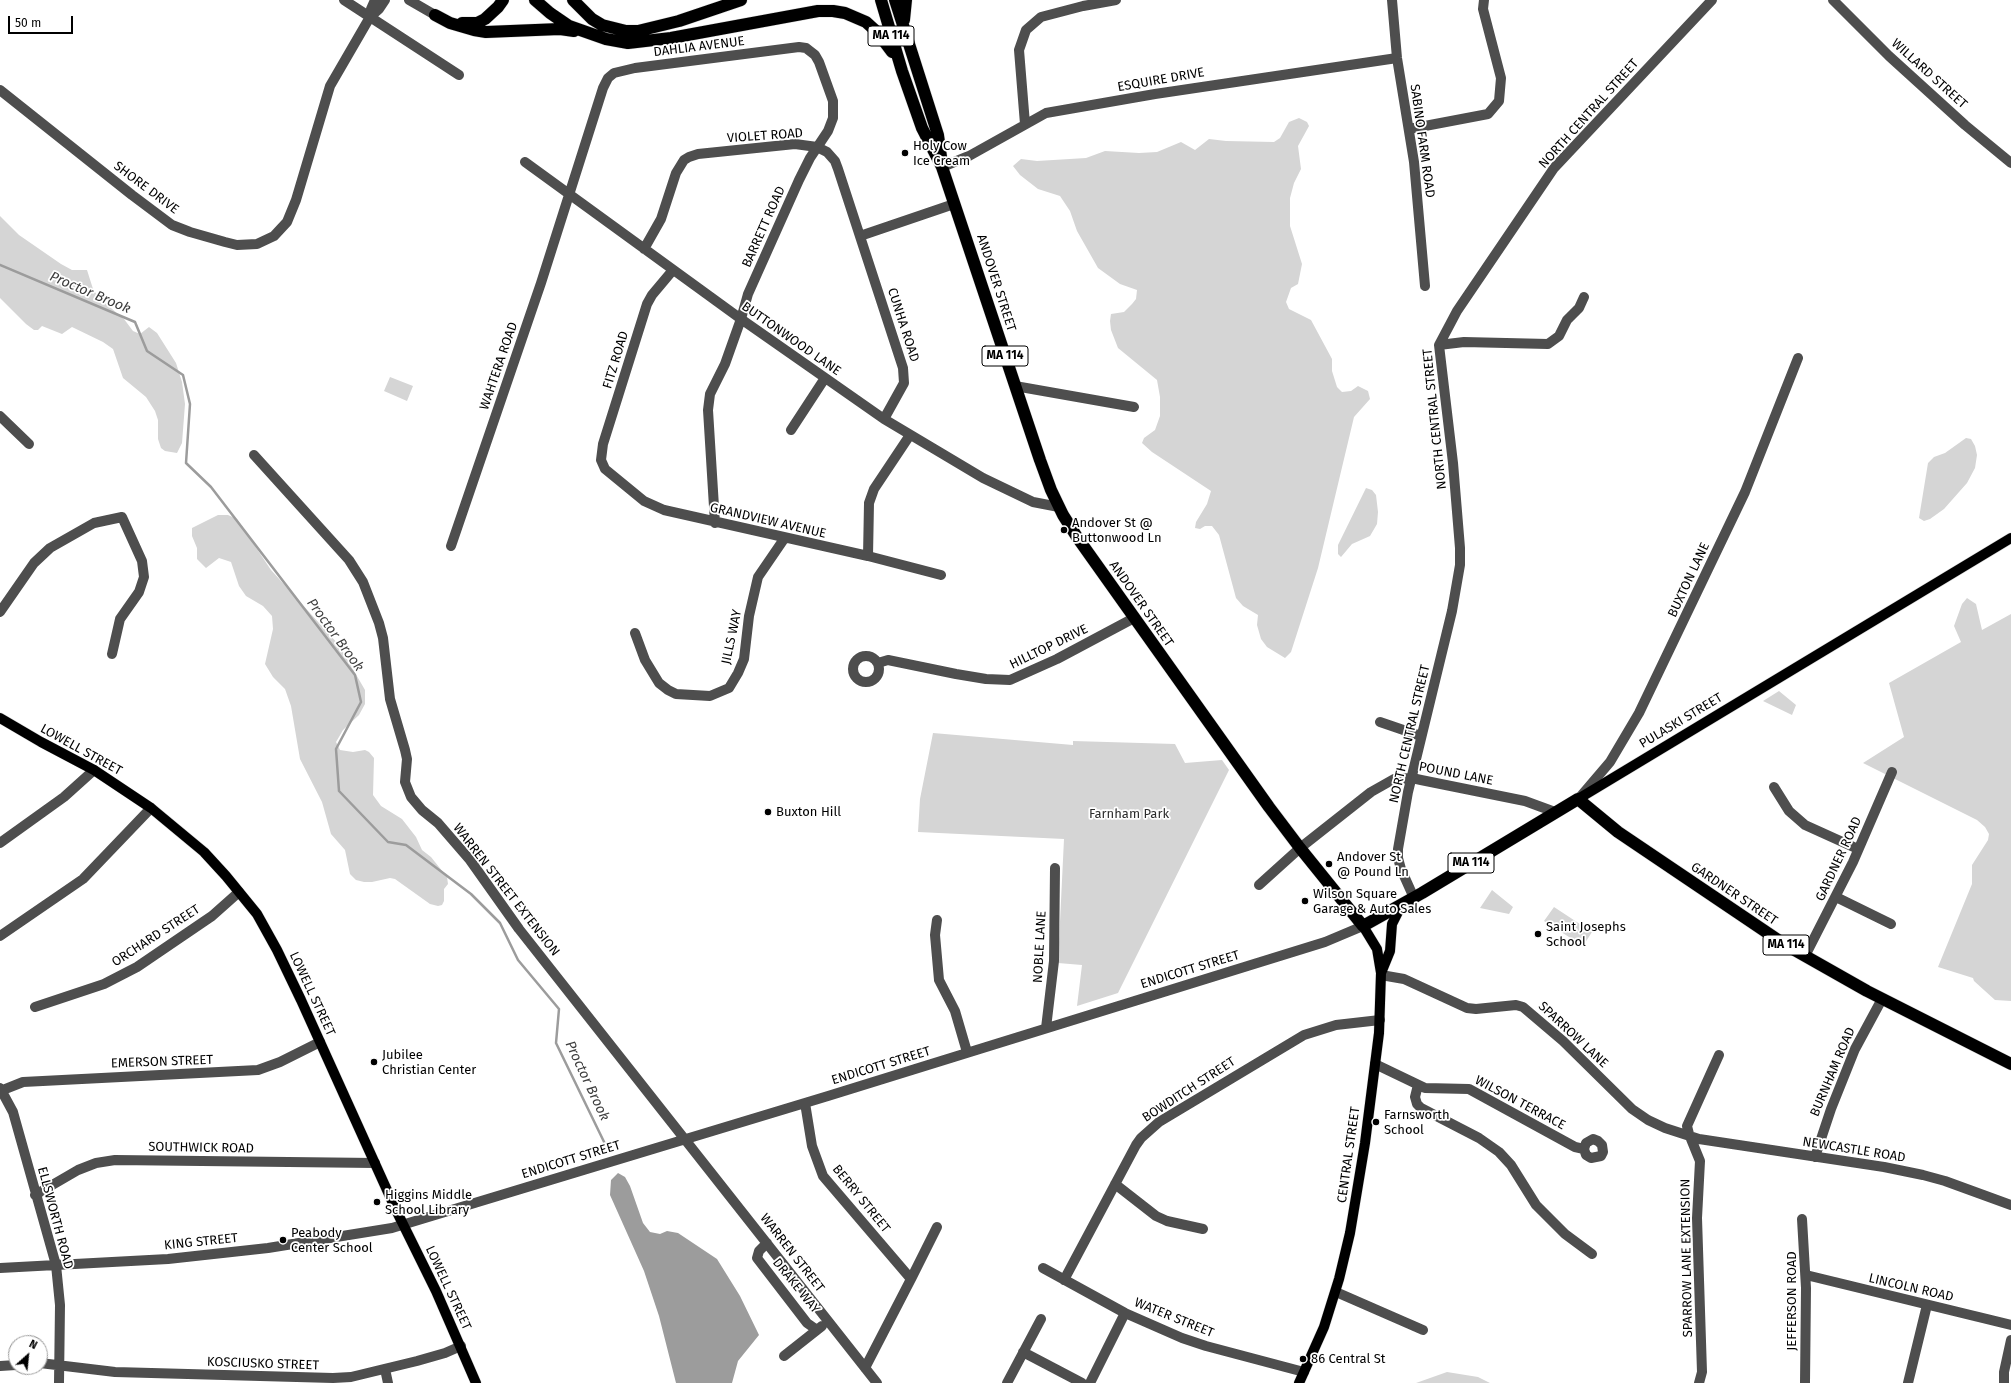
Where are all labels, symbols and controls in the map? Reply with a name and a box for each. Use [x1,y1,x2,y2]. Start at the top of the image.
scale bar [10,8,75,34]
text: 50 m [15,16,41,30]
road number: MA 114 [868,26,914,46]
street label: DAHLIA AVENUE [653,34,745,60]
street label: WILLARD STREET [1888,36,1970,112]
street label: NORTH CENTRAL STREET [1536,56,1642,172]
street label: ESQUIRE DRIVE [1116,65,1206,95]
street label: SABINO FARM ROAD [1406,83,1438,199]
street label: VIOLET ROAD [727,126,803,146]
place label: Holy Cow Ice Cream [913,138,970,169]
marker: Holy Cow Ice Cream [900,148,910,158]
street label: SHORE DRIVE [110,158,182,218]
street label: BARRETT ROAD [739,184,789,270]
street label: ANDOVER STREET [973,232,1019,334]
water label: Proctor Brook [47,268,133,318]
street label: CUNHA ROAD [884,286,922,364]
street label: BUTTONWOOD LANE [738,299,844,379]
street label: WAHTERA ROAD [477,320,521,412]
street label: FITZ ROAD [600,329,632,391]
road number: MA 114 [982,346,1028,366]
street label: NORTH CENTRAL STREET [1420,348,1450,490]
street label: GRANDVIEW AVENUE [708,500,828,542]
place label: Andover St @ Buttonwood Ln [1072,515,1162,546]
marker: Andover St @ Buttonwood Ln [1059,525,1069,535]
street label: BUXTON LANE [1665,540,1713,620]
street label: ANDOVER STREET [1106,558,1176,650]
water label: Proctor Brook [303,595,367,675]
street label: JILLS WAY [719,608,745,666]
street label: HILLTOP DRIVE [1007,621,1091,673]
street label: NORTH CENTRAL STREET [1386,663,1434,805]
street label: PULASKI STREET [1637,690,1725,752]
street label: LOWELL STREET [37,721,125,779]
street label: POUND LANE [1417,759,1495,789]
place label: Buxton Hill [776,804,841,820]
park label: Farnham Park [1089,806,1169,822]
marker: Buxton Hill [763,807,773,817]
street label: GARDNER ROAD [1813,814,1865,904]
street label: WARREN STREET EXTENSION [449,821,563,959]
place label: Andover St @ Pound Ln [1337,849,1409,880]
road number: MA 114 [1448,853,1494,873]
marker: Andover St @ Pound Ln [1324,859,1334,869]
street label: GARDNER STREET [1688,859,1780,929]
place label: Wilson Square Garage & Auto Sales [1313,886,1431,917]
marker: Wilson Square Garage & Auto Sales [1300,896,1310,906]
street label: ORCHARD STREET [109,902,203,970]
street label: NOBLE LANE [1030,910,1050,984]
place label: Saint Josephs School [1546,919,1626,950]
marker: Saint Josephs School [1533,929,1543,939]
road number: MA 114 [1763,935,1809,955]
street label: ENDICOTT STREET [1139,948,1241,992]
street label: LOWELL STREET [286,949,338,1039]
street label: SPARROW LANE [1535,999,1611,1071]
street label: BURNHAM ROAD [1807,1025,1859,1119]
water label: Proctor Brook [561,1038,613,1124]
street label: ENDICOTT STREET [830,1044,932,1088]
place label: Jubilee Christian Center [382,1047,476,1078]
street label: EMERSON STREET [111,1052,213,1072]
street label: BOWDITCH STREET [1140,1054,1238,1126]
marker: Jubilee Christian Center [369,1057,379,1067]
street label: WILSON TERRACE [1472,1073,1568,1133]
street label: CENTRAL STREET [1335,1106,1363,1204]
place label: Farnsworth School [1384,1107,1450,1138]
marker: Farnsworth School [1371,1117,1381,1127]
street label: NEWCASTLE ROAD [1801,1134,1907,1166]
street label: ENDICOTT STREET [520,1138,622,1182]
street label: SOUTHWICK ROAD [148,1139,254,1157]
street label: BERRY STREET [829,1162,893,1236]
street label: ELLSWORTH ROAD [34,1165,76,1271]
street label: SPARROW LANE EXTENSION [1678,1179,1696,1337]
place label: Higgins Middle School Library [385,1187,472,1218]
marker: Higgins Middle School Library [372,1197,382,1207]
street label: WARREN STREET [757,1211,827,1295]
place label: Peabody Center School [291,1225,373,1256]
street label: KING STREET [163,1230,239,1254]
marker: Peabody Center School [278,1235,288,1245]
street label: LOWELL STREET [422,1243,474,1333]
street label: JEFFERSON ROAD [1784,1251,1800,1351]
street label: DRAKE WAY [769,1255,823,1317]
street label: LINCOLN ROAD [1867,1271,1955,1305]
street label: WATER STREET [1132,1295,1216,1341]
north arrow [8,1335,48,1375]
text: N [27,1337,39,1352]
place label: 86 Central St [1311,1351,1385,1367]
street label: KOSCIUSKO STREET [207,1354,319,1374]
marker: 86 Central St [1298,1354,1308,1364]

